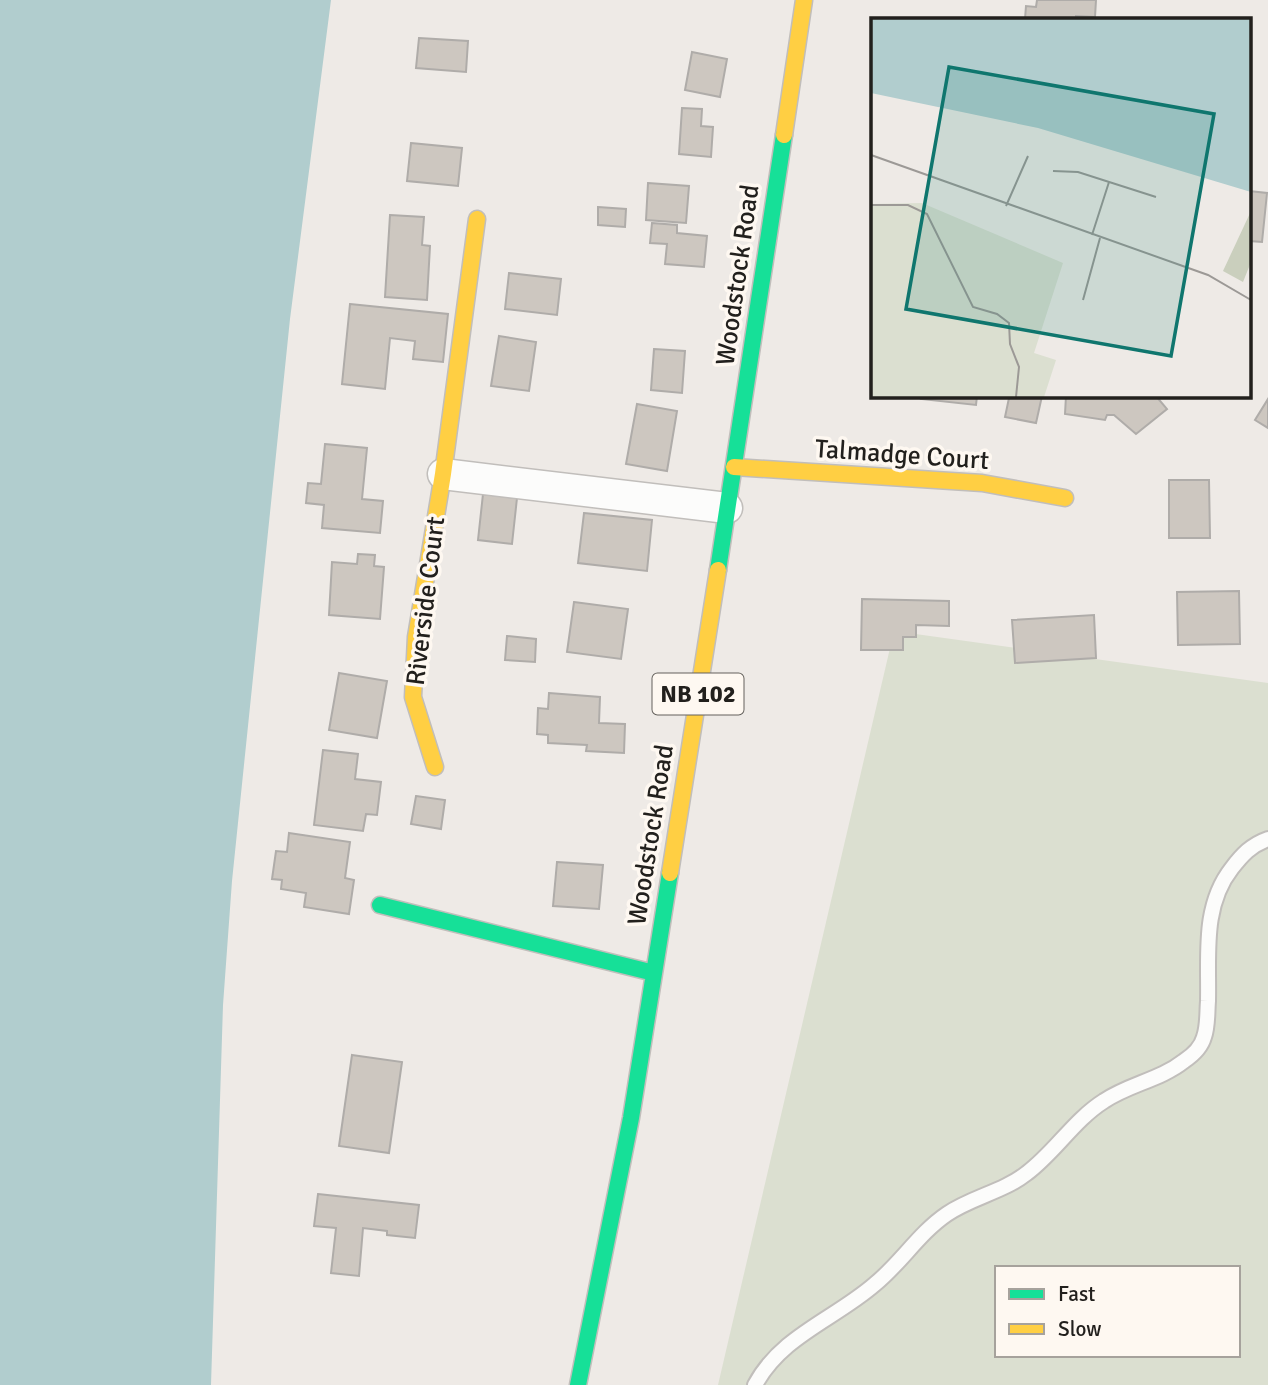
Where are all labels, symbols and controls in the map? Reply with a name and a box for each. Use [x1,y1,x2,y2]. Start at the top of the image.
inset map [871,18,1250,397]
street label: Woodstock Road [709,182,767,368]
street label: Talmadge Court [814,433,990,477]
street label: Riverside Court [400,515,452,687]
road number: NB 102 [652,674,744,714]
street label: Woodstock Road [621,742,681,928]
legend [995,1266,1240,1357]
text: Fast [1058,1281,1095,1307]
text: Slow [1058,1316,1102,1342]

